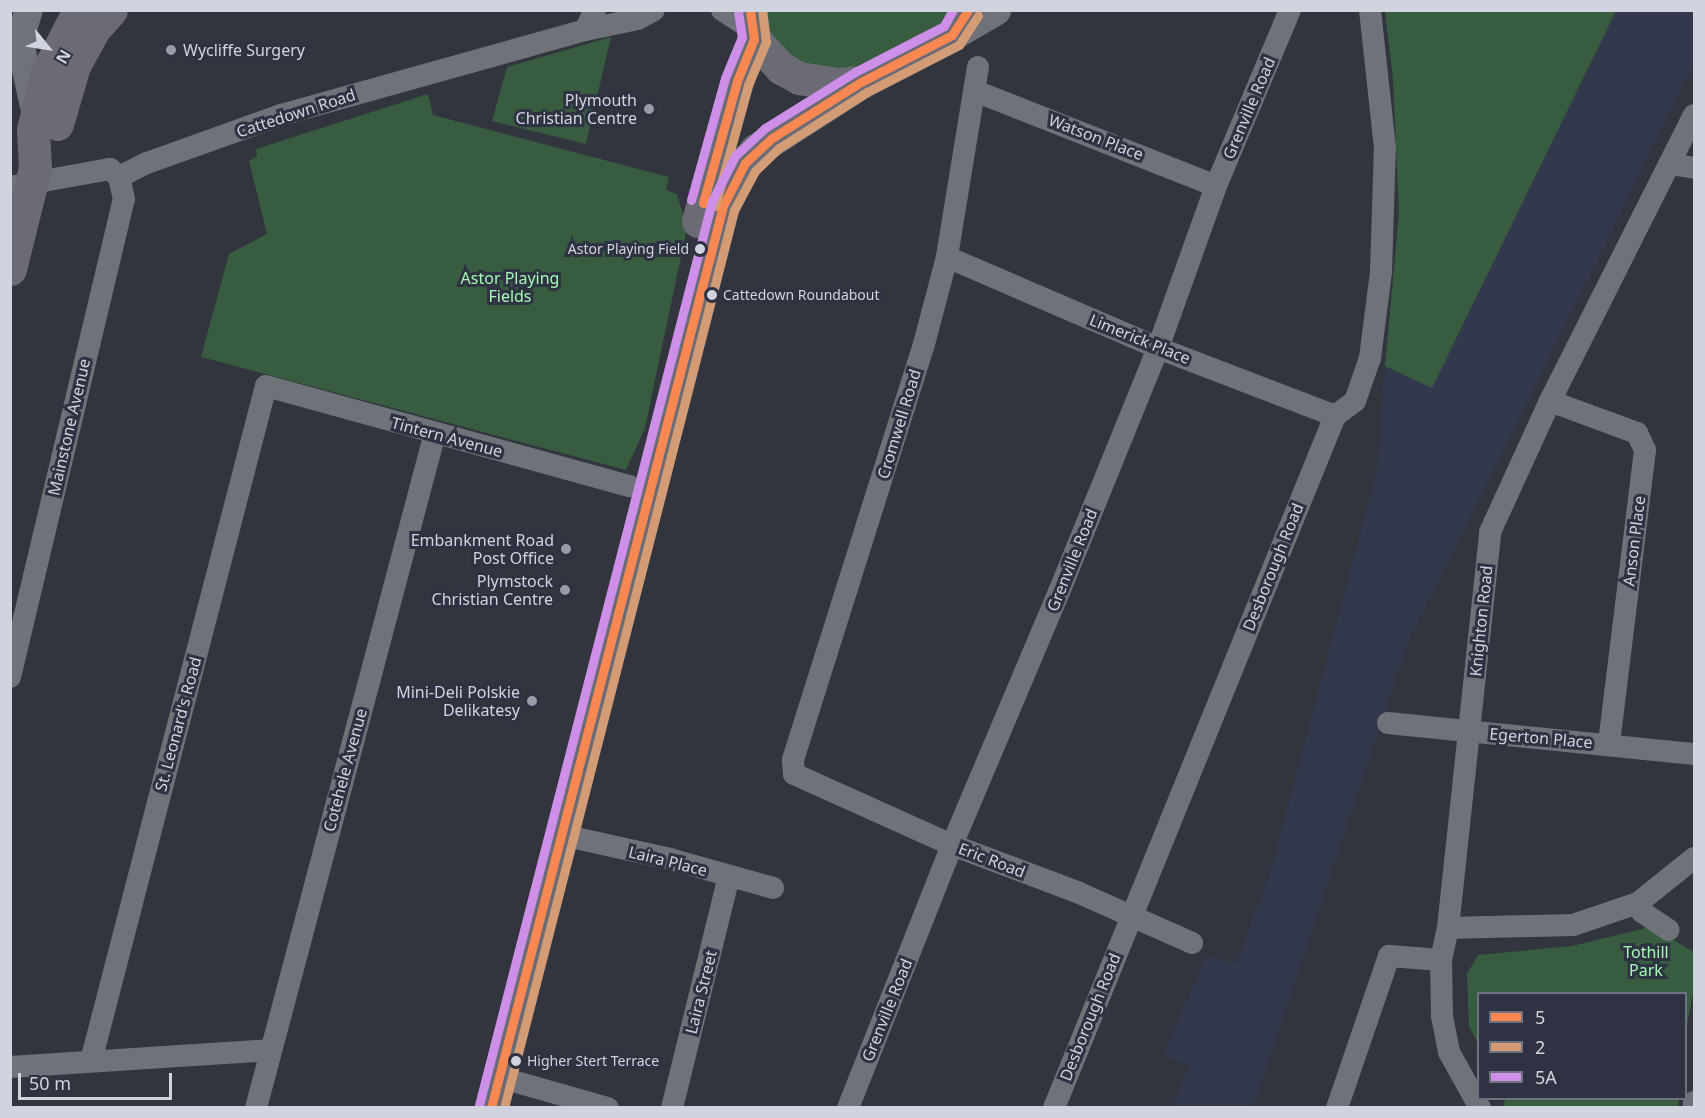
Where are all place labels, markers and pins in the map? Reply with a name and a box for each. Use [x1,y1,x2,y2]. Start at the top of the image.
place label: Wycliffe Surgery [183,40,305,60]
marker: Wycliffe Surgery [164,43,178,57]
place label: Plymouth Christian Centre [516,90,637,128]
marker: Plymouth Christian Centre [642,102,656,116]
place label: Astor Playing Field [568,241,689,257]
marker: Astor Playing Field [694,243,706,255]
place label: Cattedown Roundabout [723,287,880,303]
marker: Cattedown Roundabout [706,289,718,301]
place label: Embankment Road Post Office [411,530,554,568]
marker: Embankment Road Post Office [559,542,573,556]
place label: Plymstock Christian Centre [432,571,553,609]
marker: Plymstock Christian Centre [558,583,572,597]
place label: Mini-Deli Polskie Delikatesy [396,682,520,720]
marker: Mini-Deli Polskie Delikatesy [525,694,539,708]
place label: Higher Stert Terrace [527,1053,659,1069]
marker: Higher Stert Terrace [510,1055,522,1067]

